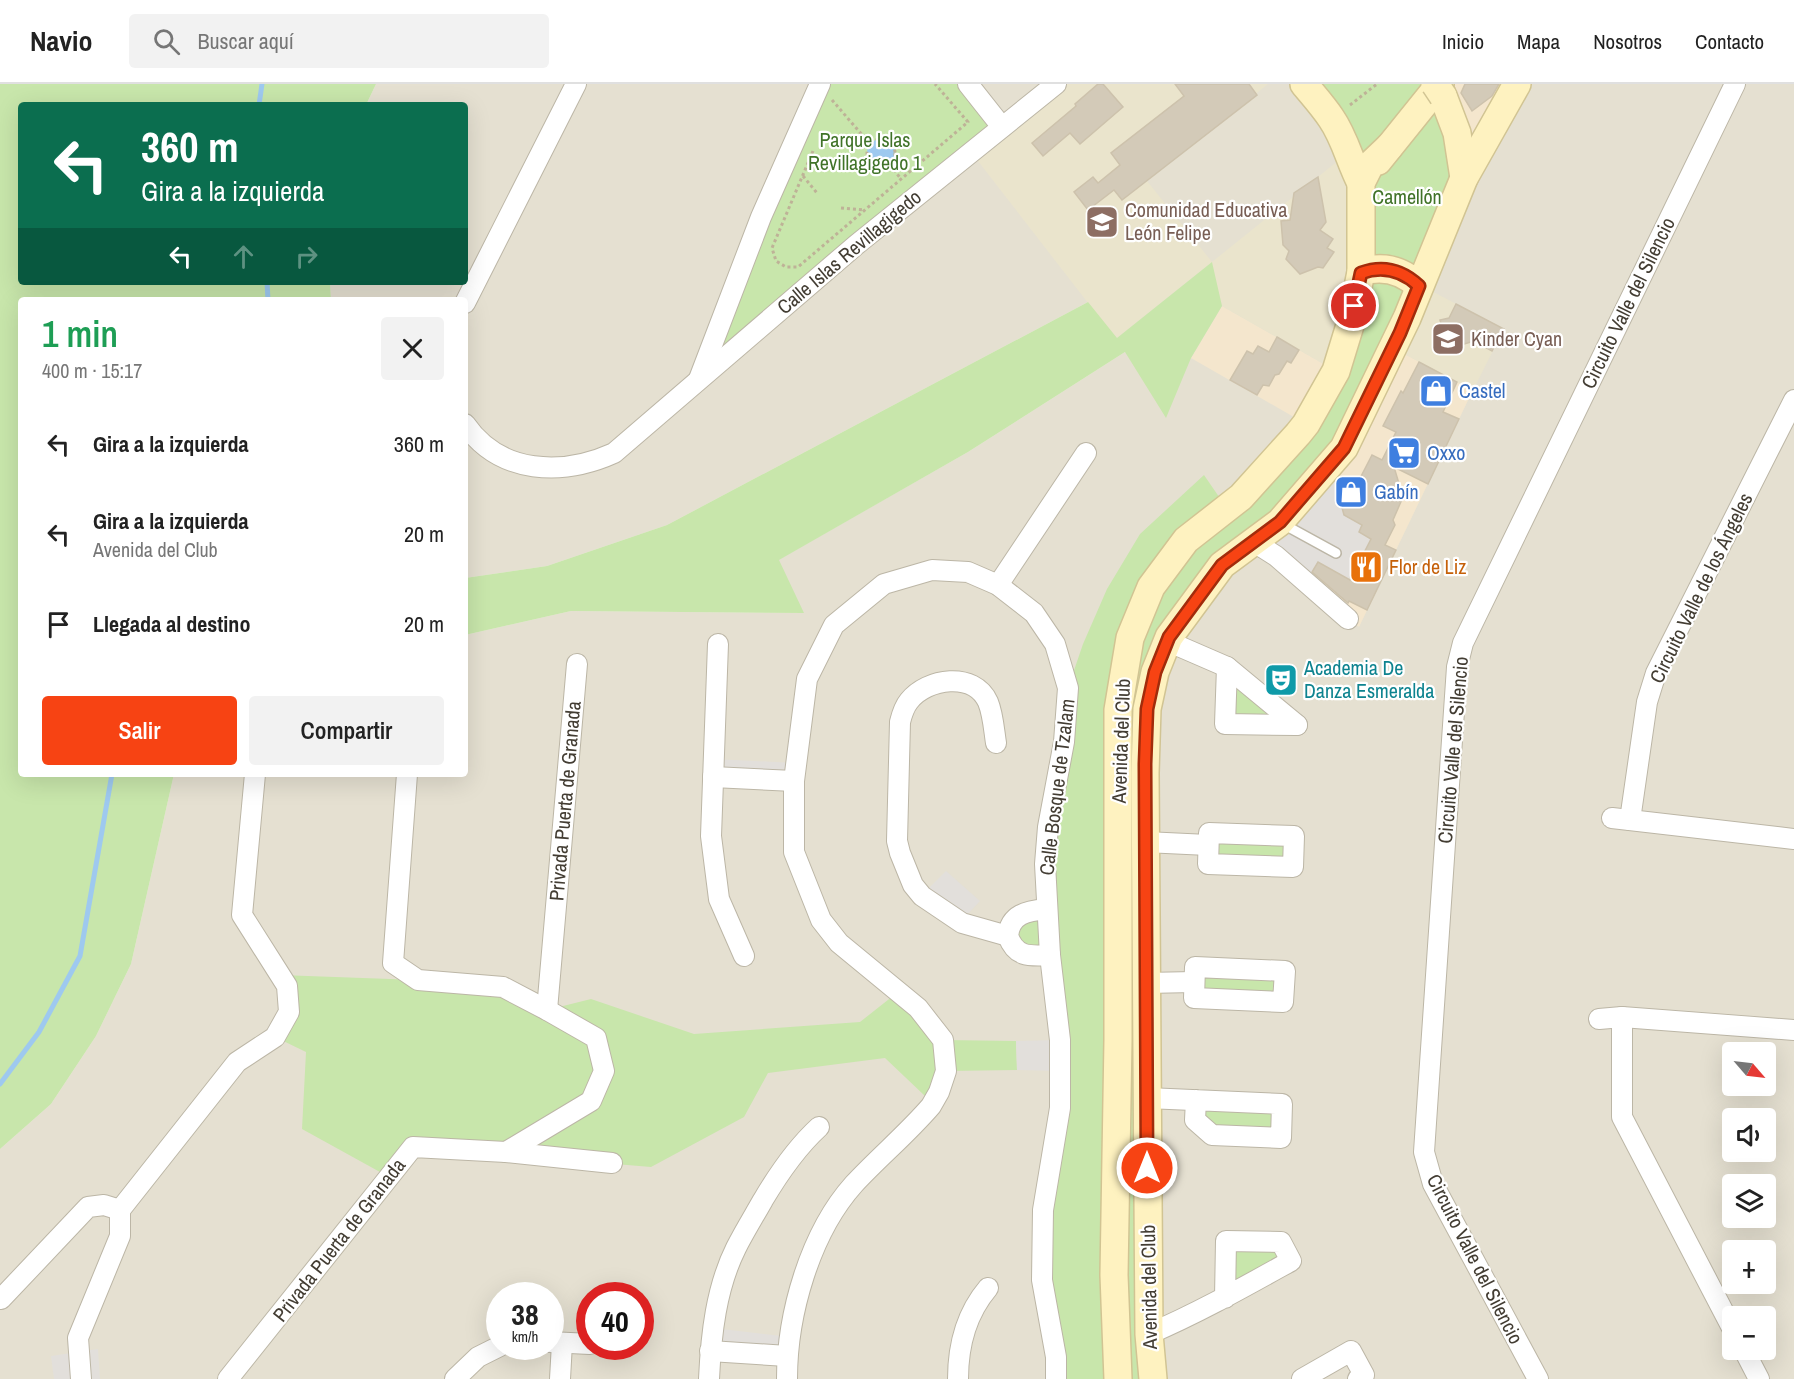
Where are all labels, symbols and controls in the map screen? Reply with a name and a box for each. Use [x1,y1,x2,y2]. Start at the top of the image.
search box [129,14,549,68]
text: Navio [30,22,93,60]
icon: search [150,25,183,58]
text: Buscar aquí [198,26,294,56]
text: Inicio [1442,27,1484,56]
text: Mapa [1517,27,1560,56]
text: Nosotros [1593,27,1662,56]
text: Contacto [1695,27,1764,56]
text: 360 m [141,119,239,175]
icon: left [42,126,120,204]
park label: Parque Islas Revillagigedo 1 [808,126,922,176]
text: Gira a la izquierda [141,173,324,209]
street label: Calle Islas Revillagigedo [771,183,926,320]
park label: Camellón [1372,183,1442,210]
place label: Comunidad Educativa León Felipe [1125,196,1287,246]
school or university icon: Comunidad Educativa León Felipe [1084,204,1120,240]
street label: Circuito Valle del Silencio [1574,213,1681,393]
icon: left [164,240,197,273]
icon: ahead [227,240,260,273]
icon: right [290,240,323,273]
pin [1328,280,1379,331]
icon: arrive [1337,289,1370,322]
text: 1 min [42,310,118,358]
button: close [381,317,444,380]
school or university icon: Kinder Cyan [1430,321,1466,357]
place label: Kinder Cyan [1471,325,1562,352]
text: 400 m · 15:17 [42,357,142,384]
shop icon: Castel [1418,373,1454,409]
place label: Castel [1459,377,1505,404]
icon: left [42,428,75,461]
text: Gira a la izquierda [93,429,248,459]
text: 360 m [394,429,444,459]
supermarket icon: Oxxo [1386,435,1422,471]
place label: Oxxo [1427,439,1465,466]
shop icon: Gabín [1333,474,1369,510]
place label: Gabín [1374,478,1419,505]
street label: Circuito Valle de los Ángeles [1643,488,1758,687]
text: Gira a la izquierda [93,506,248,536]
icon: left [42,518,75,551]
text: 20 m [404,519,444,549]
text: Avenida del Club [93,536,218,563]
restaurant icon: Flor de Liz [1348,549,1384,585]
place label: Flor de Liz [1389,553,1466,580]
icon: arrive [42,608,75,641]
text: Llegada al destino [93,609,250,639]
text: 20 m [404,609,444,639]
place label: Academia De Danza Esmeralda [1303,654,1434,704]
street label: Circuito Valle del Silencio [1431,655,1474,845]
theatre icon: Academia De Danza Esmeralda [1263,662,1299,698]
street label: Avenida del Club [1105,678,1136,805]
button: Salir [42,696,237,765]
button: Compartir [249,696,444,765]
street label: Calle Bosque de Tzalam [1032,697,1081,877]
street label: Privada Puerta de Granada [542,700,587,902]
north arrow [1722,1042,1776,1096]
map controls [1722,1042,1776,1360]
button: sound [1722,1108,1776,1162]
position arrow [1115,1136,1179,1200]
street label: Privada Puerta de Granada [266,1152,411,1327]
street label: Circuito Valle del Silencio [1421,1169,1530,1348]
button: layers [1722,1174,1776,1228]
street label: Avenida del Club [1134,1224,1163,1351]
button: + [1722,1240,1776,1294]
speed limit sign: 40 [576,1282,654,1360]
text: 38 [511,1294,539,1334]
button: − [1722,1306,1776,1360]
text: km/h [512,1326,538,1347]

